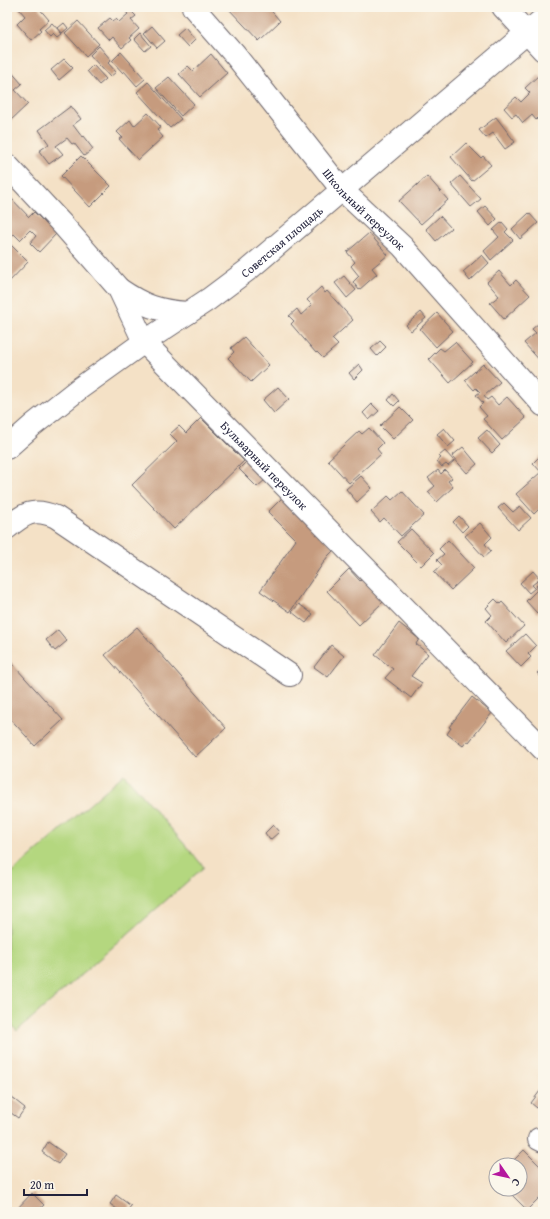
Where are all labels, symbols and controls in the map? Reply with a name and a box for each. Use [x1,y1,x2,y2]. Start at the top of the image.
street label: Школьный переулок [319,164,410,254]
street label: Советская площадь [237,201,326,281]
street label: Бульварный переулок [217,417,313,514]
north arrow [488,1157,528,1197]
scale bar [24,1171,87,1197]
text: 20 m [30,1176,54,1193]
text: С [508,1176,525,1190]

